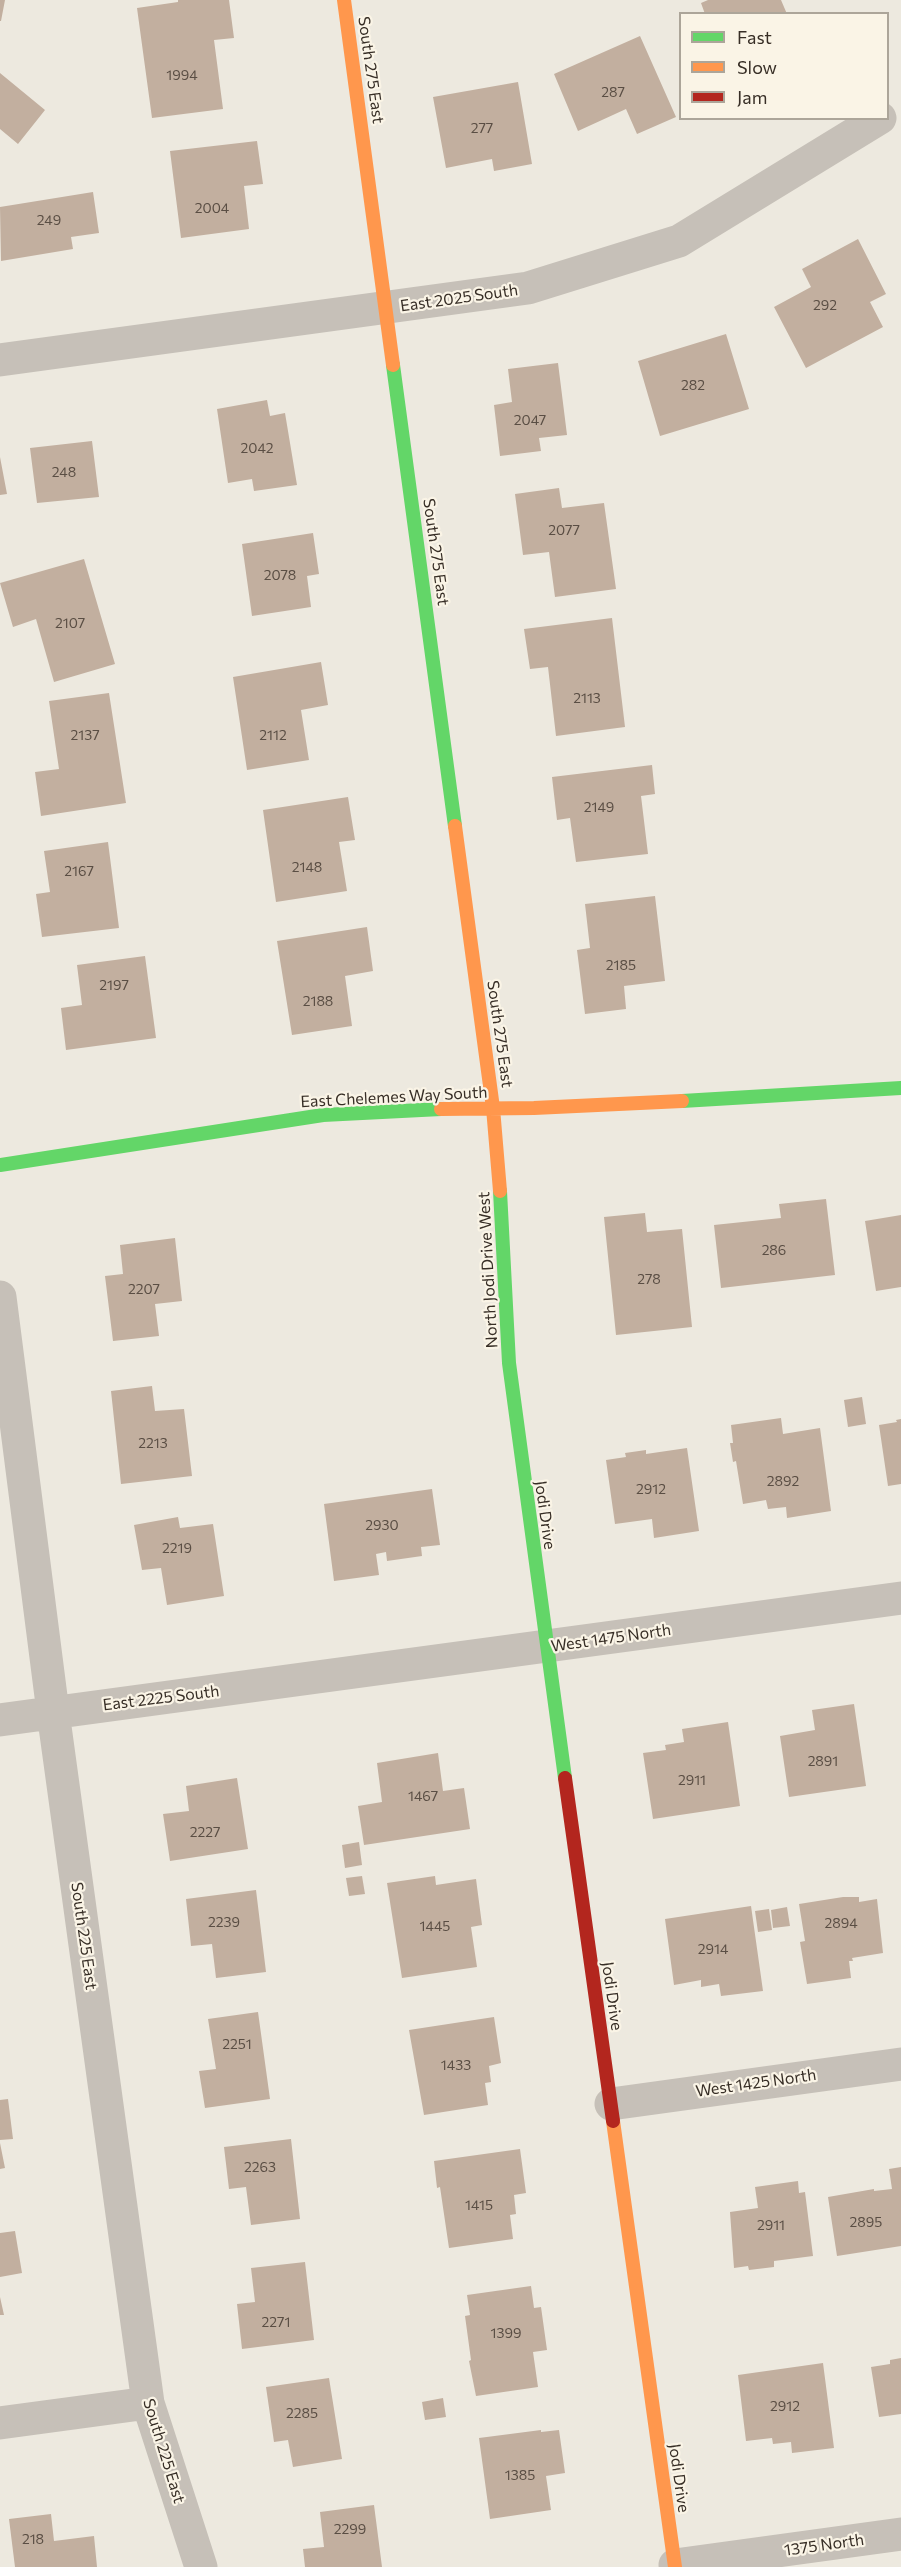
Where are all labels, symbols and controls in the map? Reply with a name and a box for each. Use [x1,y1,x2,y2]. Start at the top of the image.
legend [679,12,889,120]
street label: South 275 East [354,15,388,125]
text: Fast [737,26,772,48]
text: Slow [737,56,777,78]
house number: 1994 [166,67,198,83]
house number: 287 [601,84,625,100]
text: Jam [737,86,767,108]
house number: 277 [471,120,493,136]
house number: 2004 [195,200,229,216]
house number: 249 [37,212,61,228]
street label: East 2025 South [399,280,519,316]
house number: 292 [813,297,837,313]
house number: 282 [681,377,705,393]
house number: 2047 [514,412,546,428]
house number: 2042 [241,440,273,456]
house number: 248 [52,464,76,480]
street label: South 275 East [419,497,453,607]
house number: 2077 [548,522,580,538]
house number: 2078 [264,567,296,583]
house number: 2107 [55,615,85,631]
house number: 2113 [573,690,601,706]
house number: 2137 [70,727,100,743]
house number: 2112 [259,727,287,743]
house number: 2149 [584,799,614,815]
house number: 2148 [292,859,322,875]
house number: 2167 [64,863,94,879]
house number: 2185 [606,957,636,973]
house number: 2197 [99,977,129,993]
street label: South 275 East [483,979,517,1089]
house number: 2188 [303,993,333,1009]
street label: East Chelemes Way South [300,1083,488,1111]
street label: North Jodi Drive West [474,1191,502,1349]
house number: 286 [762,1242,786,1258]
house number: 278 [637,1271,661,1287]
house number: 2207 [128,1281,160,1297]
house number: 2213 [138,1435,168,1451]
house number: 2892 [767,1473,799,1489]
street label: Jodi Drive [531,1479,559,1551]
house number: 2912 [636,1481,666,1497]
house number: 2930 [365,1517,399,1533]
house number: 2219 [162,1540,192,1556]
street label: West 1475 North [550,1620,672,1656]
street label: East 2225 South [102,1681,220,1715]
house number: 2891 [808,1753,838,1769]
house number: 2911 [678,1772,706,1788]
house number: 1467 [408,1788,438,1804]
house number: 2227 [190,1824,220,1840]
street label: South 225 East [67,1881,101,1991]
house number: 2239 [208,1914,240,1930]
house number: 2894 [824,1915,858,1931]
house number: 1445 [420,1918,450,1934]
house number: 2914 [698,1941,728,1957]
street label: Jodi Drive [598,1960,626,2032]
house number: 2251 [222,2036,252,2052]
house number: 1433 [441,2057,471,2073]
street label: West 1425 North [694,2065,818,2101]
house number: 2263 [244,2159,276,2175]
house number: 1415 [465,2197,493,2213]
house number: 2895 [850,2214,882,2230]
house number: 2911 [757,2217,785,2233]
house number: 2271 [262,2314,290,2330]
house number: 1399 [491,2325,521,2341]
street label: South 225 East [139,2396,189,2506]
house number: 2912 [770,2398,800,2414]
house number: 2285 [286,2405,318,2421]
street label: Jodi Drive [665,2442,693,2514]
house number: 1385 [505,2467,535,2483]
house number: 2299 [334,2521,366,2537]
street label: 1375 North [783,2530,865,2560]
house number: 218 [22,2531,44,2547]

